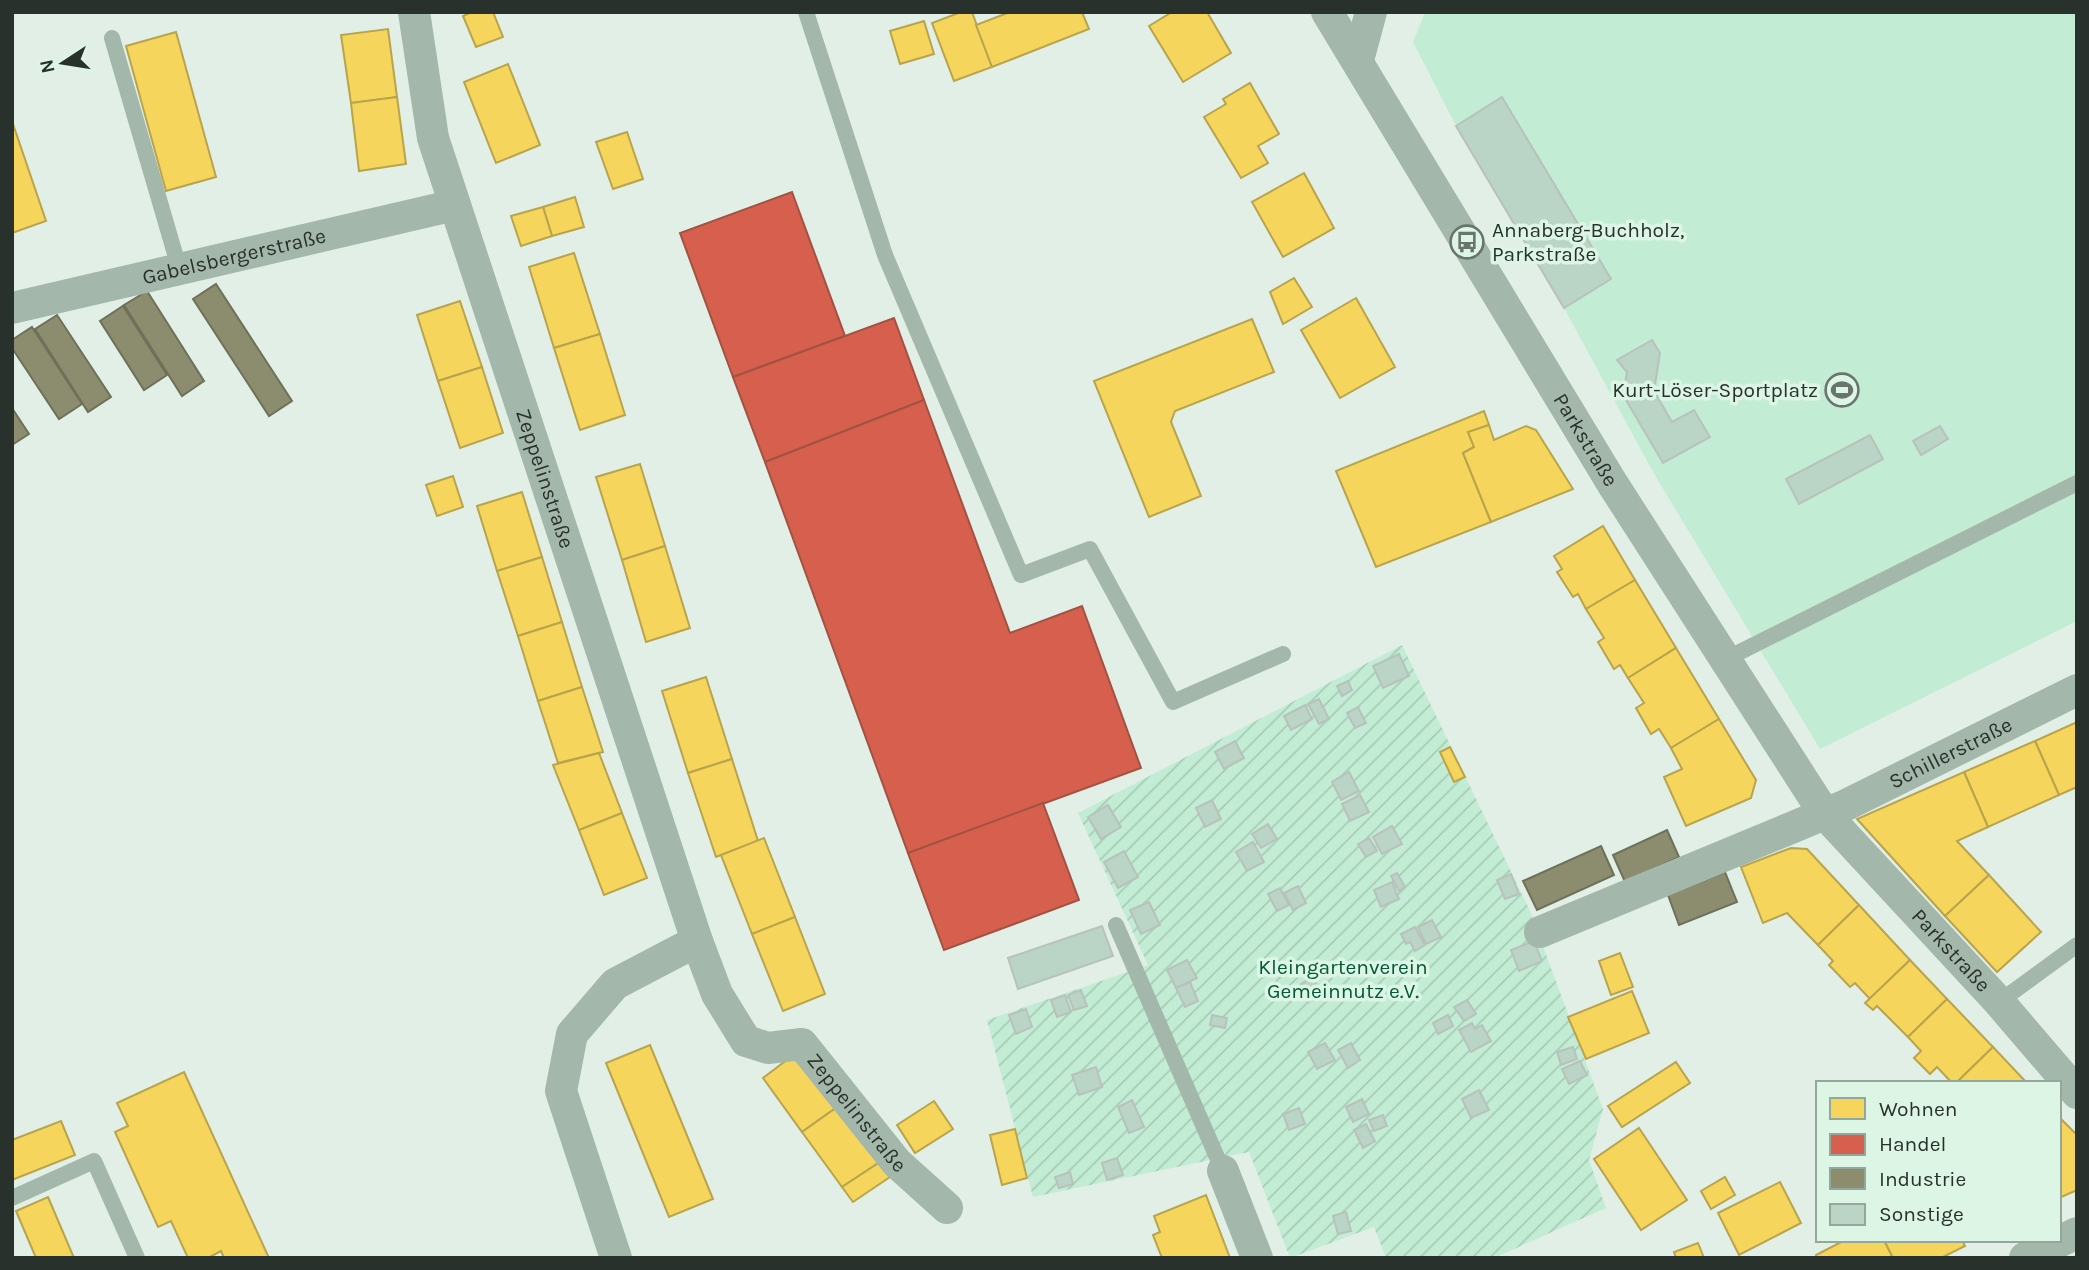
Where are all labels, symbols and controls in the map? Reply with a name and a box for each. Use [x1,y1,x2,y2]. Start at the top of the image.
north arrow [28,28,98,98]
text: N [35,57,60,75]
place label: Annaberg-Buchholz, Parkstraße [1492,218,1684,266]
street label: Gabelsbergerstraße [140,223,328,289]
bus stop icon: Annaberg-Buchholz, Parkstraße [1448,223,1486,261]
sports icon: Kurt-Löser-Sportplatz [1823,371,1861,409]
place label: Kurt-Löser-Sportplatz [1612,378,1818,402]
street label: Parkstraße [1549,389,1623,491]
street label: Zeppelinstraße [511,406,579,551]
street label: Schillerstraße [1885,712,2016,794]
street label: Parkstraße [1907,904,1996,997]
park label: Kleingartenverein Gemeinnutz e.V. [1258,955,1428,1003]
street label: Zeppelinstraße [802,1048,911,1177]
legend [1816,1081,2061,1242]
text: Wohnen [1879,1097,1957,1121]
text: Handel [1879,1132,1946,1156]
text: Industrie [1879,1167,1966,1191]
text: Sonstige [1879,1202,1964,1226]

